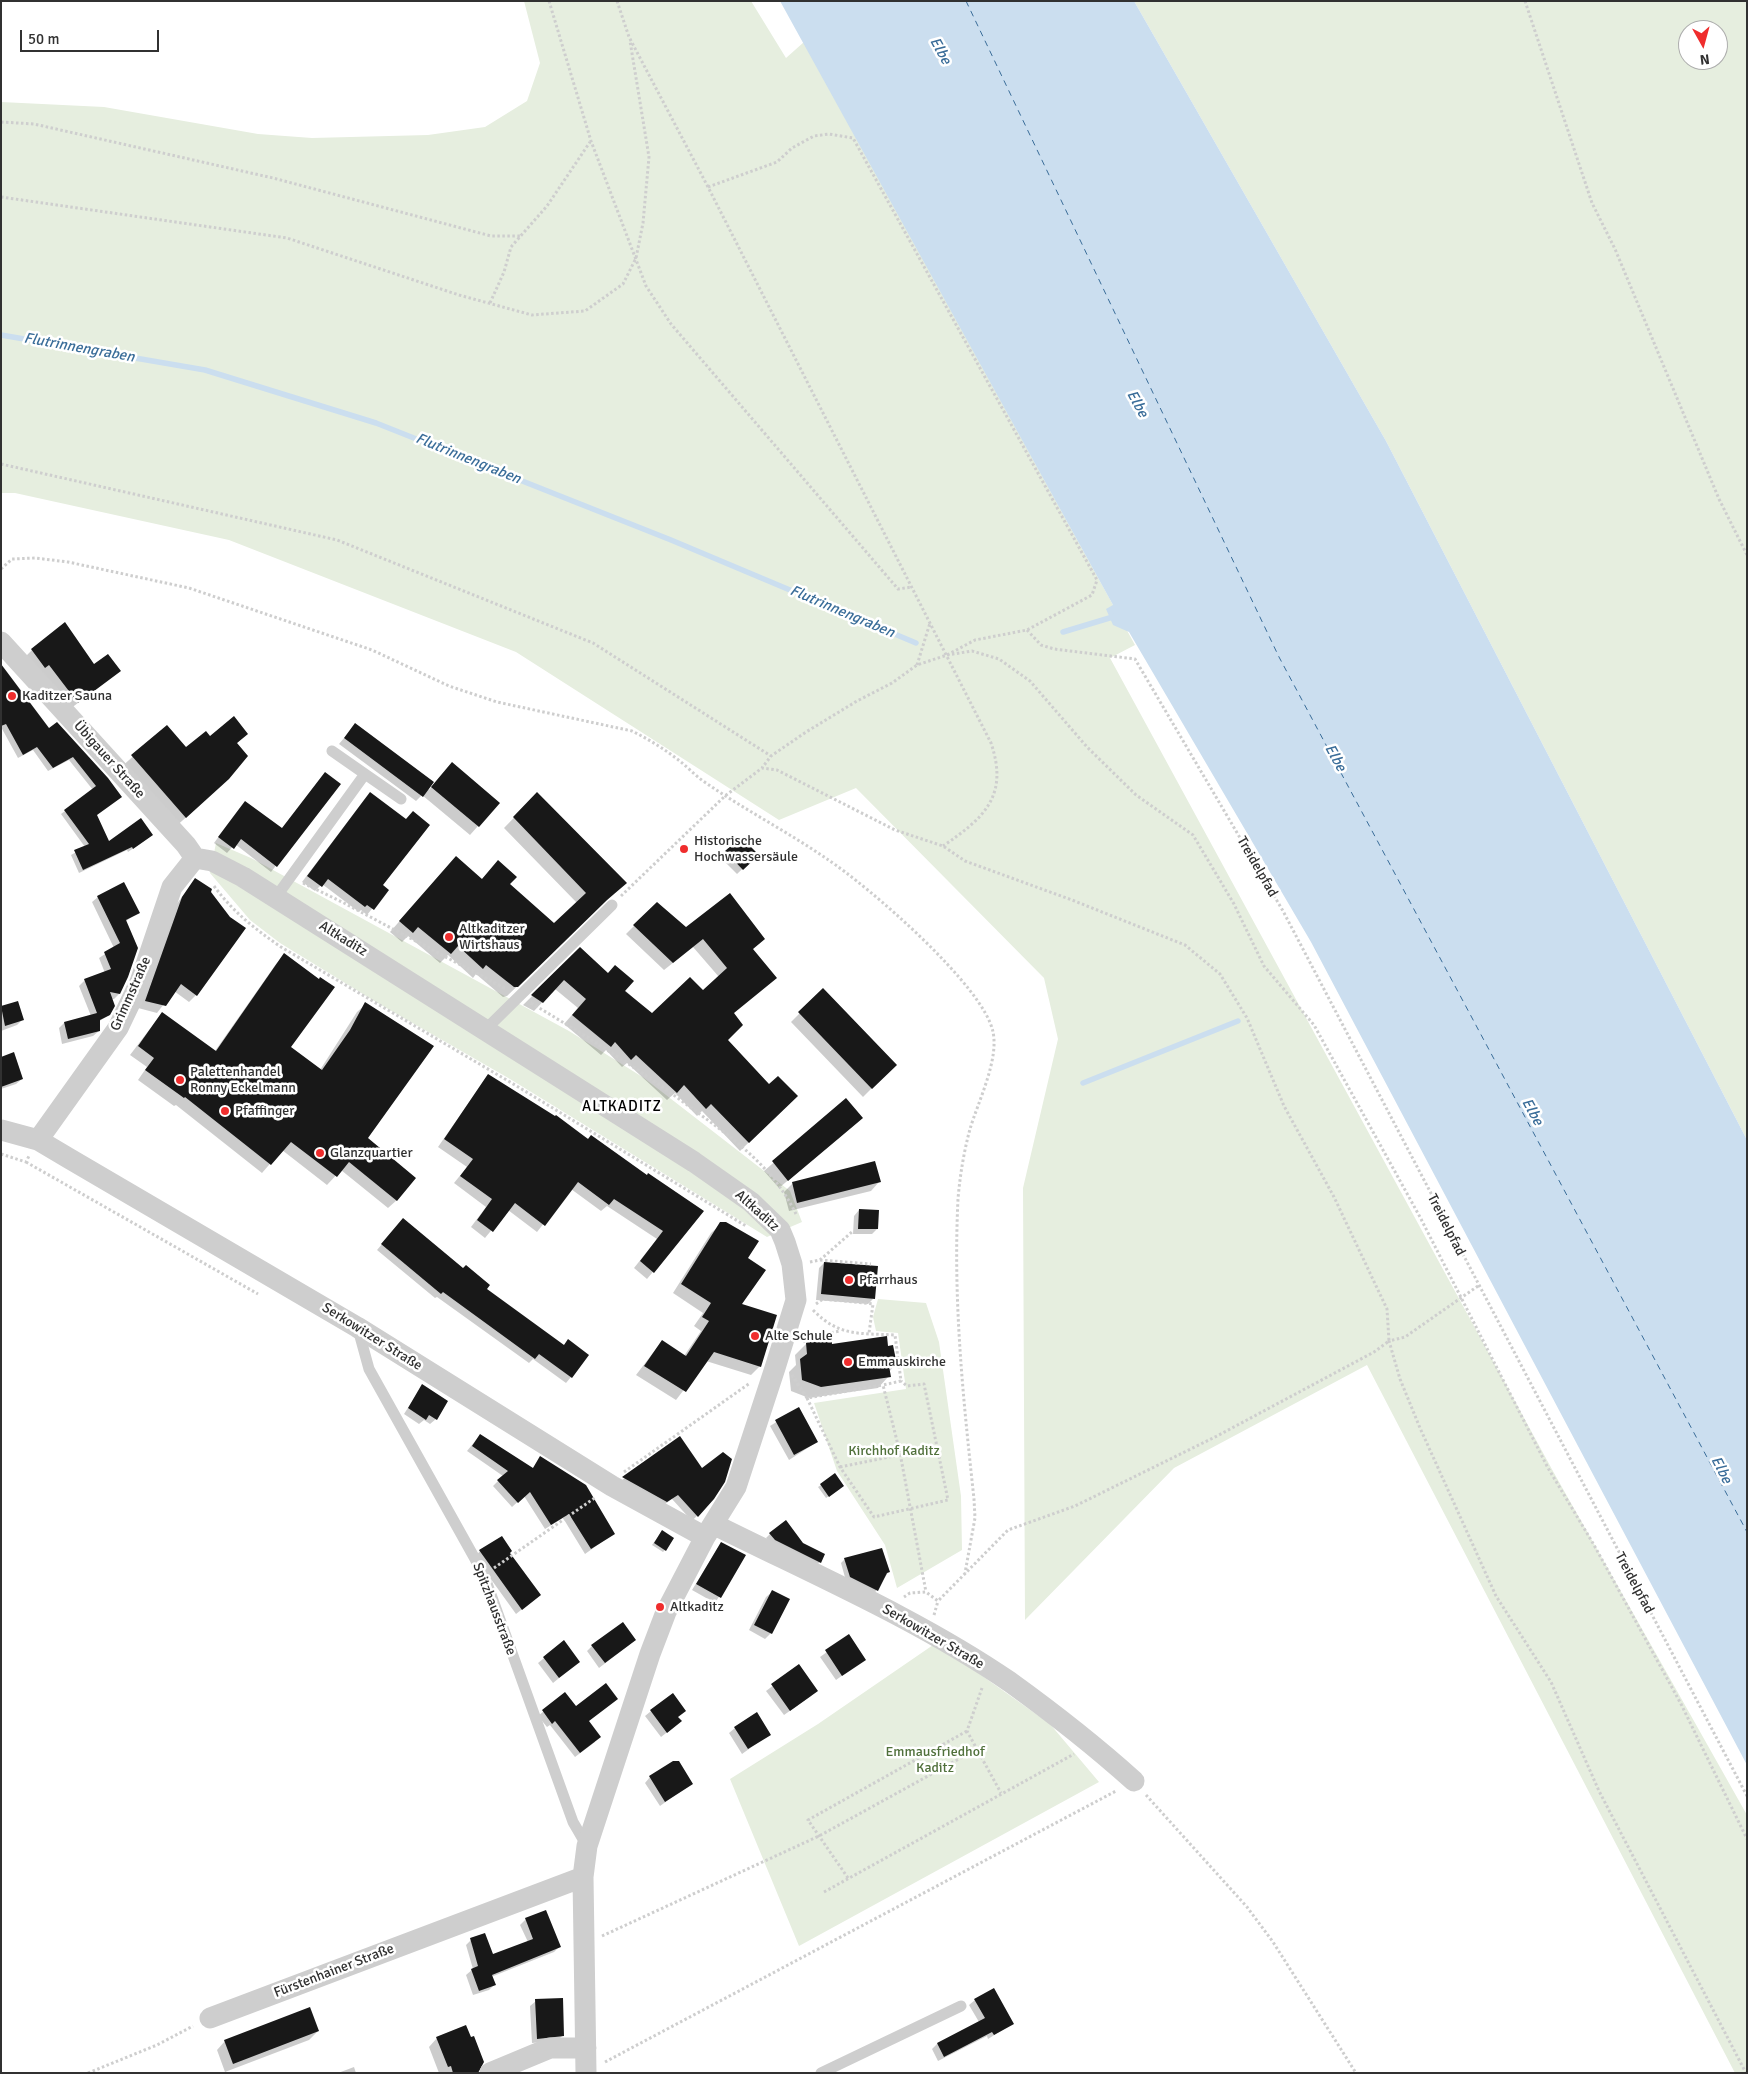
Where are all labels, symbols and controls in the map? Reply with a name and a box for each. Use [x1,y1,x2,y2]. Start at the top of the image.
scale bar [22,20,161,52]
north arrow [1678,20,1728,70]
text: 50 m [28,30,59,48]
water label: Elbe [925,34,955,68]
text: N [1699,50,1711,68]
water label: Flutrinnengraben [22,329,136,367]
water label: Elbe [1122,387,1152,421]
water label: Flutrinnengraben [413,430,523,488]
water label: Flutrinnengraben [787,582,897,642]
place label: Kaditzer Sauna [22,688,112,704]
marker: Kaditzer Sauna [6,690,18,702]
street label: Übigauer Straße [70,718,148,802]
water label: Elbe [1320,741,1350,775]
place label: Historische Hochwassersäule [694,833,798,866]
street label: Treidelpfad [1233,834,1281,900]
marker: Historische Hochwassersäule [678,843,690,855]
street label: Altkaditz [316,918,370,960]
place label: Altkaditzer Wirtshaus [459,921,525,954]
marker: Altkaditzer Wirtshaus [443,931,455,943]
street label: Grimmstraße [107,954,155,1034]
place label: Palettenhandel Ronny Eckelmann [190,1064,296,1096]
marker: Palettenhandel Ronny Eckelmann [174,1074,186,1086]
water label: Elbe [1517,1095,1547,1129]
district label: ALTKADITZ [581,1098,663,1116]
place label: Pfaffinger [235,1103,294,1119]
marker: Pfaffinger [219,1105,231,1117]
place label: Glanzquartier [330,1145,413,1161]
marker: Glanzquartier [314,1147,326,1159]
street label: Altkaditz [731,1187,783,1235]
street label: Treidelpfad [1423,1191,1469,1259]
place label: Pfarrhaus [859,1272,918,1288]
marker: Pfarrhaus [843,1274,855,1286]
street label: Serkowitzer Straße [319,1299,425,1375]
place label: Alte Schule [765,1328,833,1344]
marker: Alte Schule [749,1330,761,1342]
place label: Emmauskirche [858,1354,946,1370]
marker: Emmauskirche [842,1356,854,1368]
park label: Kirchhof Kaditz [848,1443,940,1459]
water label: Elbe [1707,1453,1735,1487]
street label: Treidelpfad [1611,1549,1657,1617]
street label: Spitzhausstraße [469,1560,519,1658]
place label: Altkaditz [670,1599,724,1615]
marker: Altkaditz [654,1601,666,1613]
street label: Serkowitzer Straße [879,1601,987,1673]
park label: Emmausfriedhof Kaditz [885,1744,985,1776]
street label: Fürstenhainer Straße [272,1940,396,2002]

